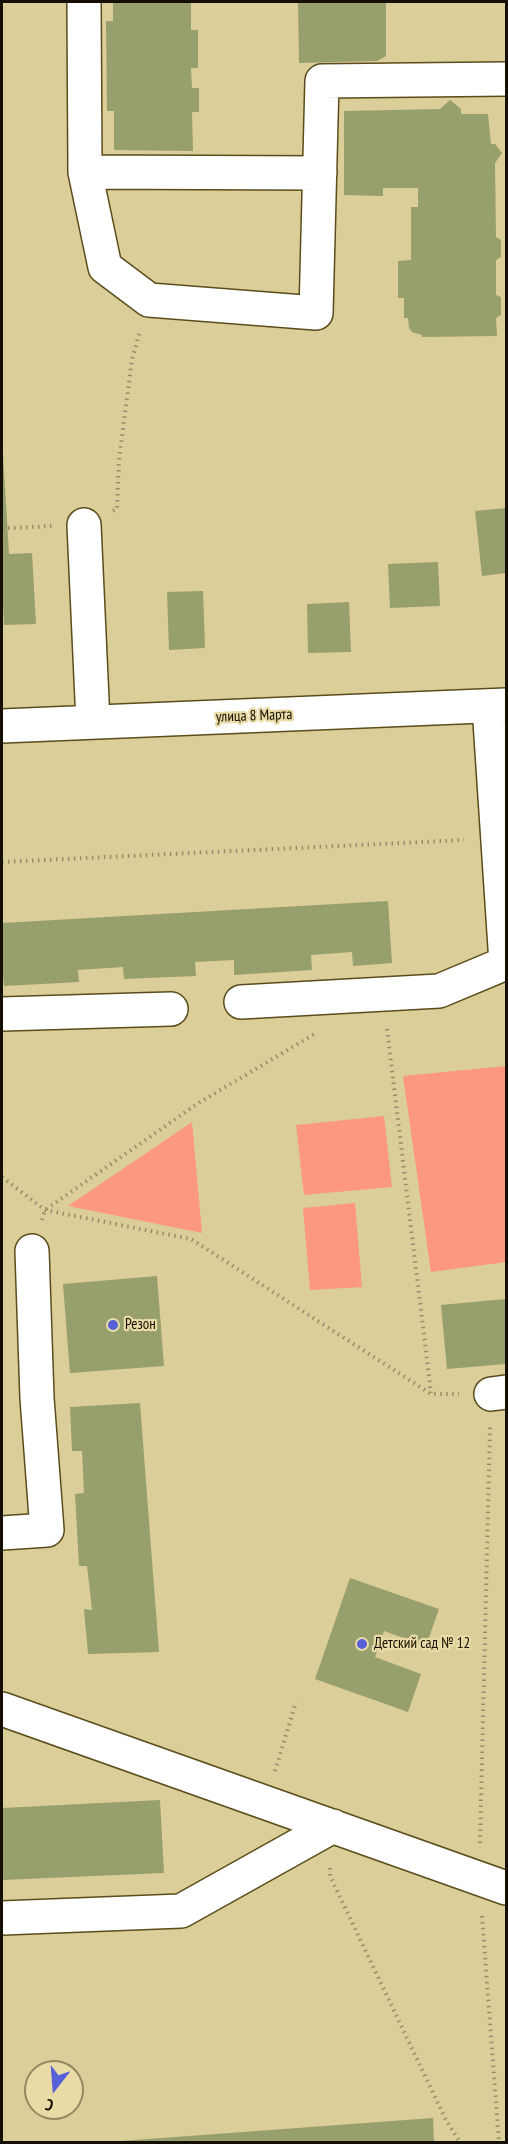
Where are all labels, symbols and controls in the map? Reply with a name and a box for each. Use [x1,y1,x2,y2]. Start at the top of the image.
street label: улица 8 Марта [215,706,293,726]
place label: Резон [125,1316,156,1334]
marker: Резон [106,1318,120,1332]
place label: Детский сад № 12 [374,1635,470,1653]
marker: Детский сад № 12 [355,1637,369,1651]
north arrow [24,2060,84,2120]
text: С [43,2095,56,2116]

